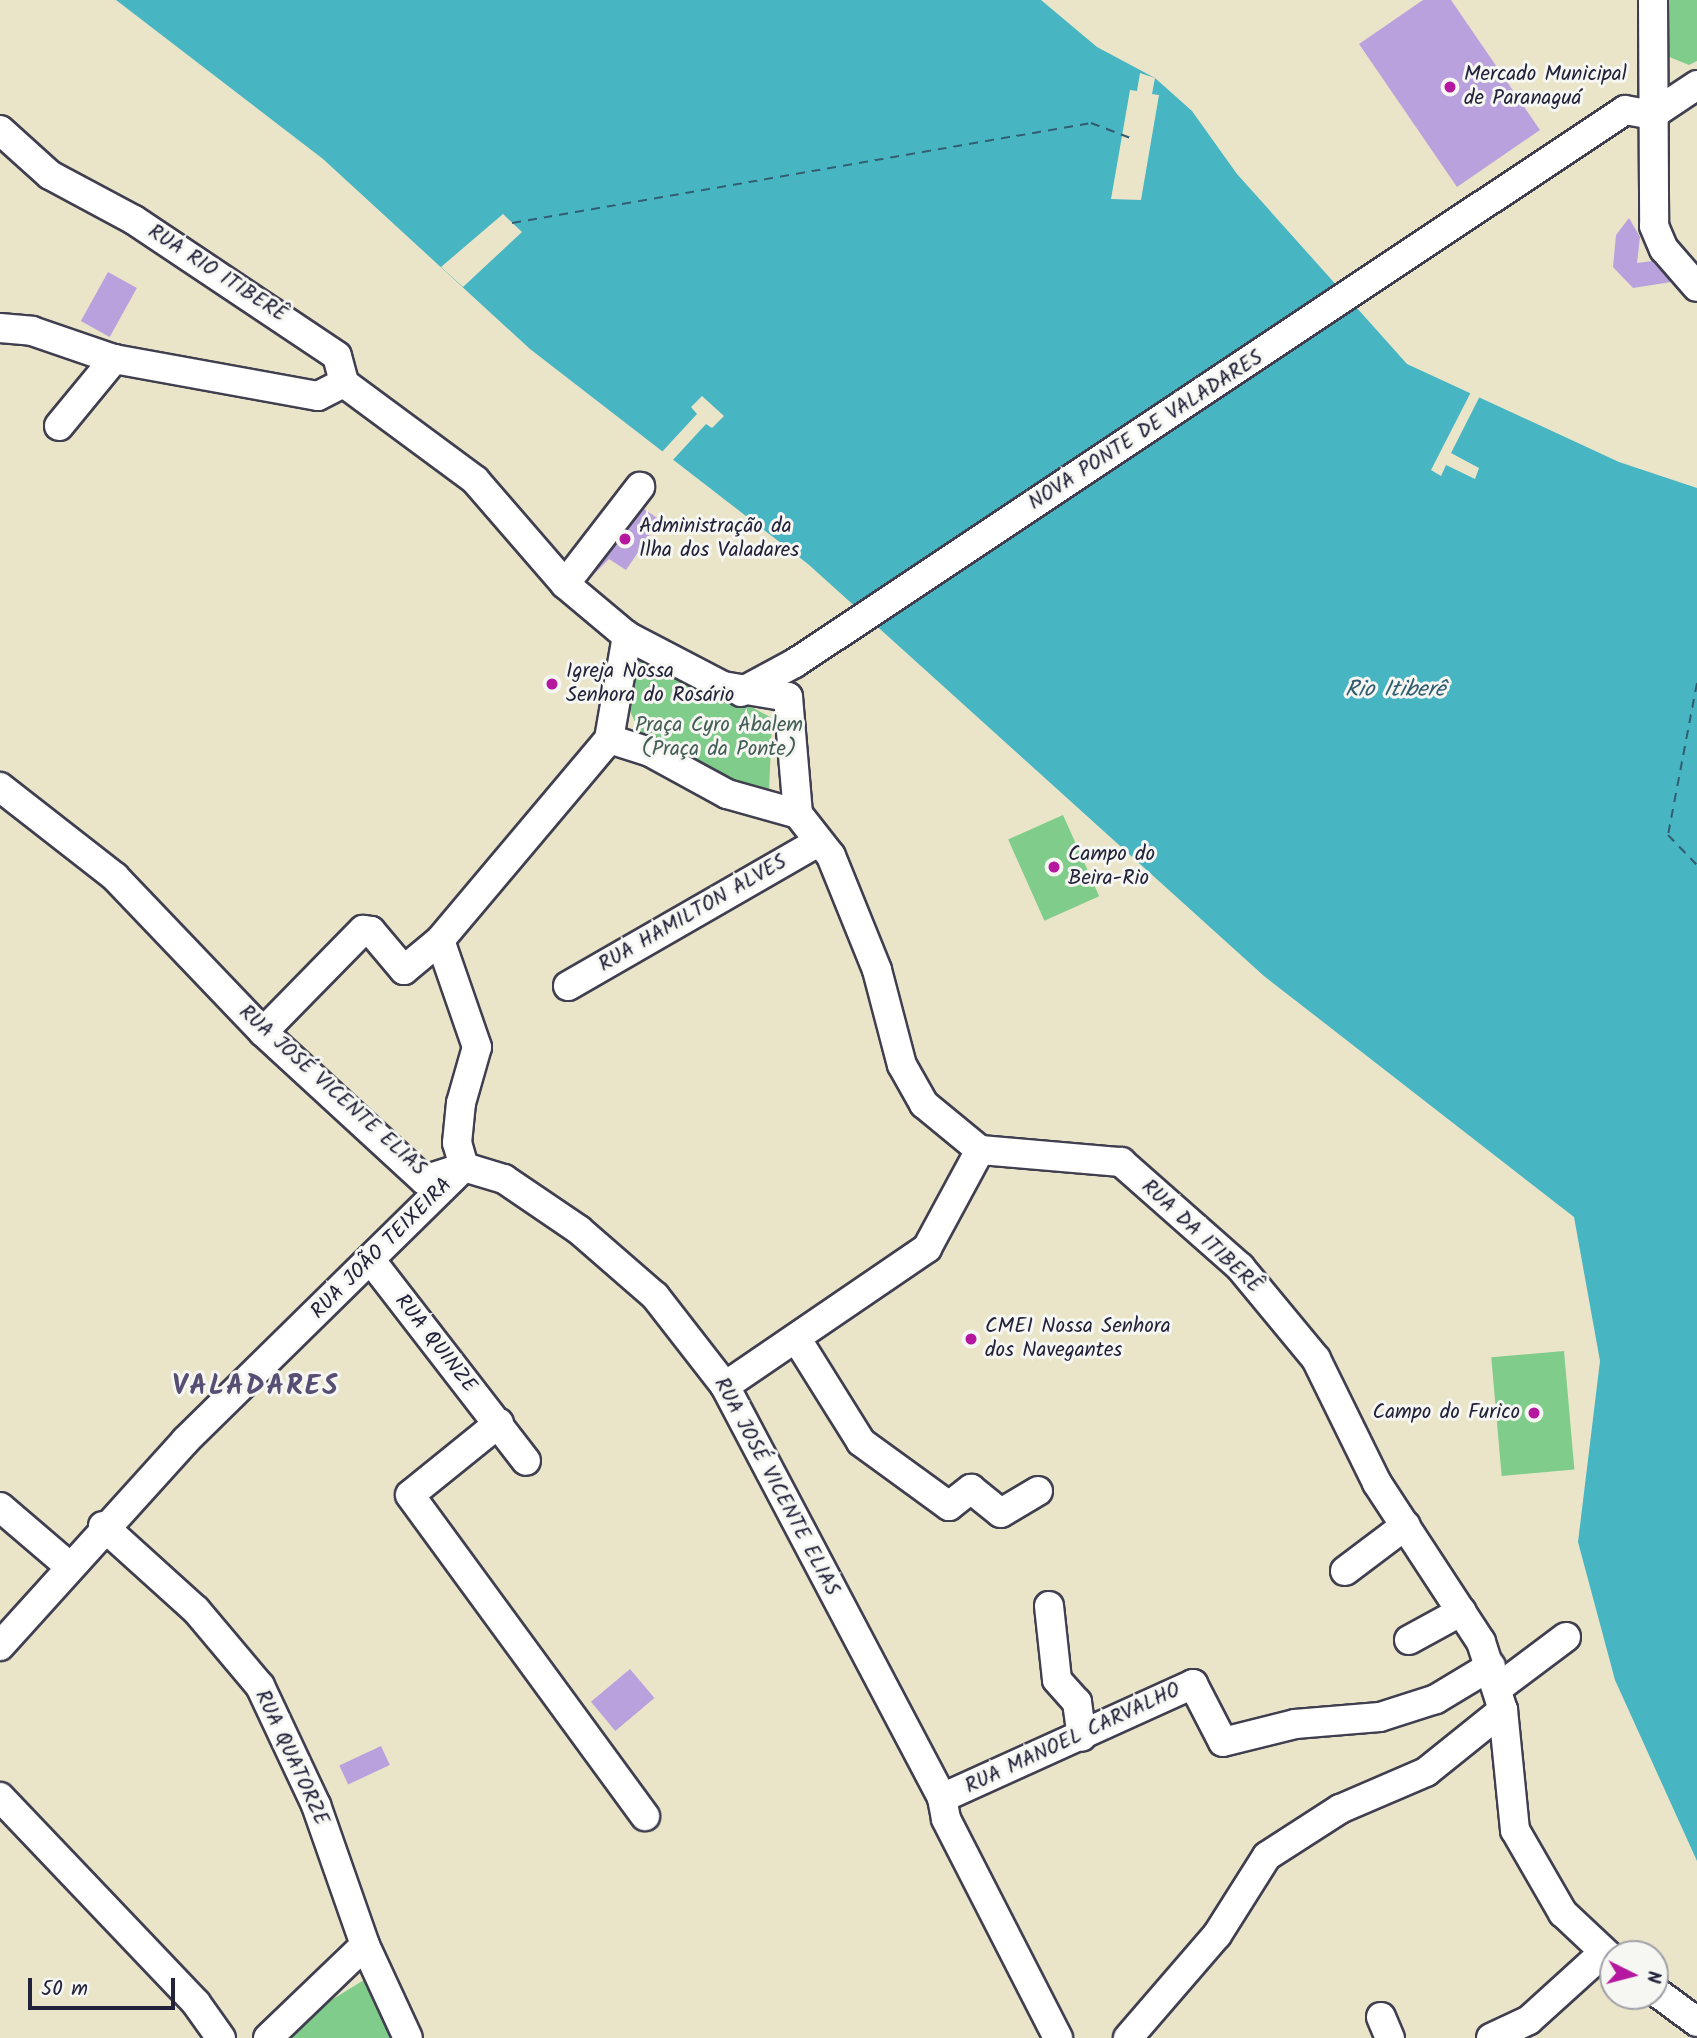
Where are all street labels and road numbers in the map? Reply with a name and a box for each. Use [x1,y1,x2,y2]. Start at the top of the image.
street label: RUA RIO ITIBERÊ [143,220,291,328]
street label: NOVA PONTE DE VALADARES [1024,346,1268,516]
street label: RUA HAMILTON ALVES [594,850,792,978]
street label: RUA JOSÉ VICENTE ELIAS [233,1000,431,1182]
street label: RUA JOÃO TEIXEIRA [306,1173,458,1325]
street label: RUA DA ITIBERÊ [1136,1175,1266,1299]
street label: RUA QUINZE [389,1290,481,1398]
street label: RUA JOSÉ VICENTE ELIAS [708,1374,844,1600]
street label: RUA MANOEL CARVALHO [961,1678,1185,1800]
street label: RUA QUATORZE [249,1686,333,1830]

